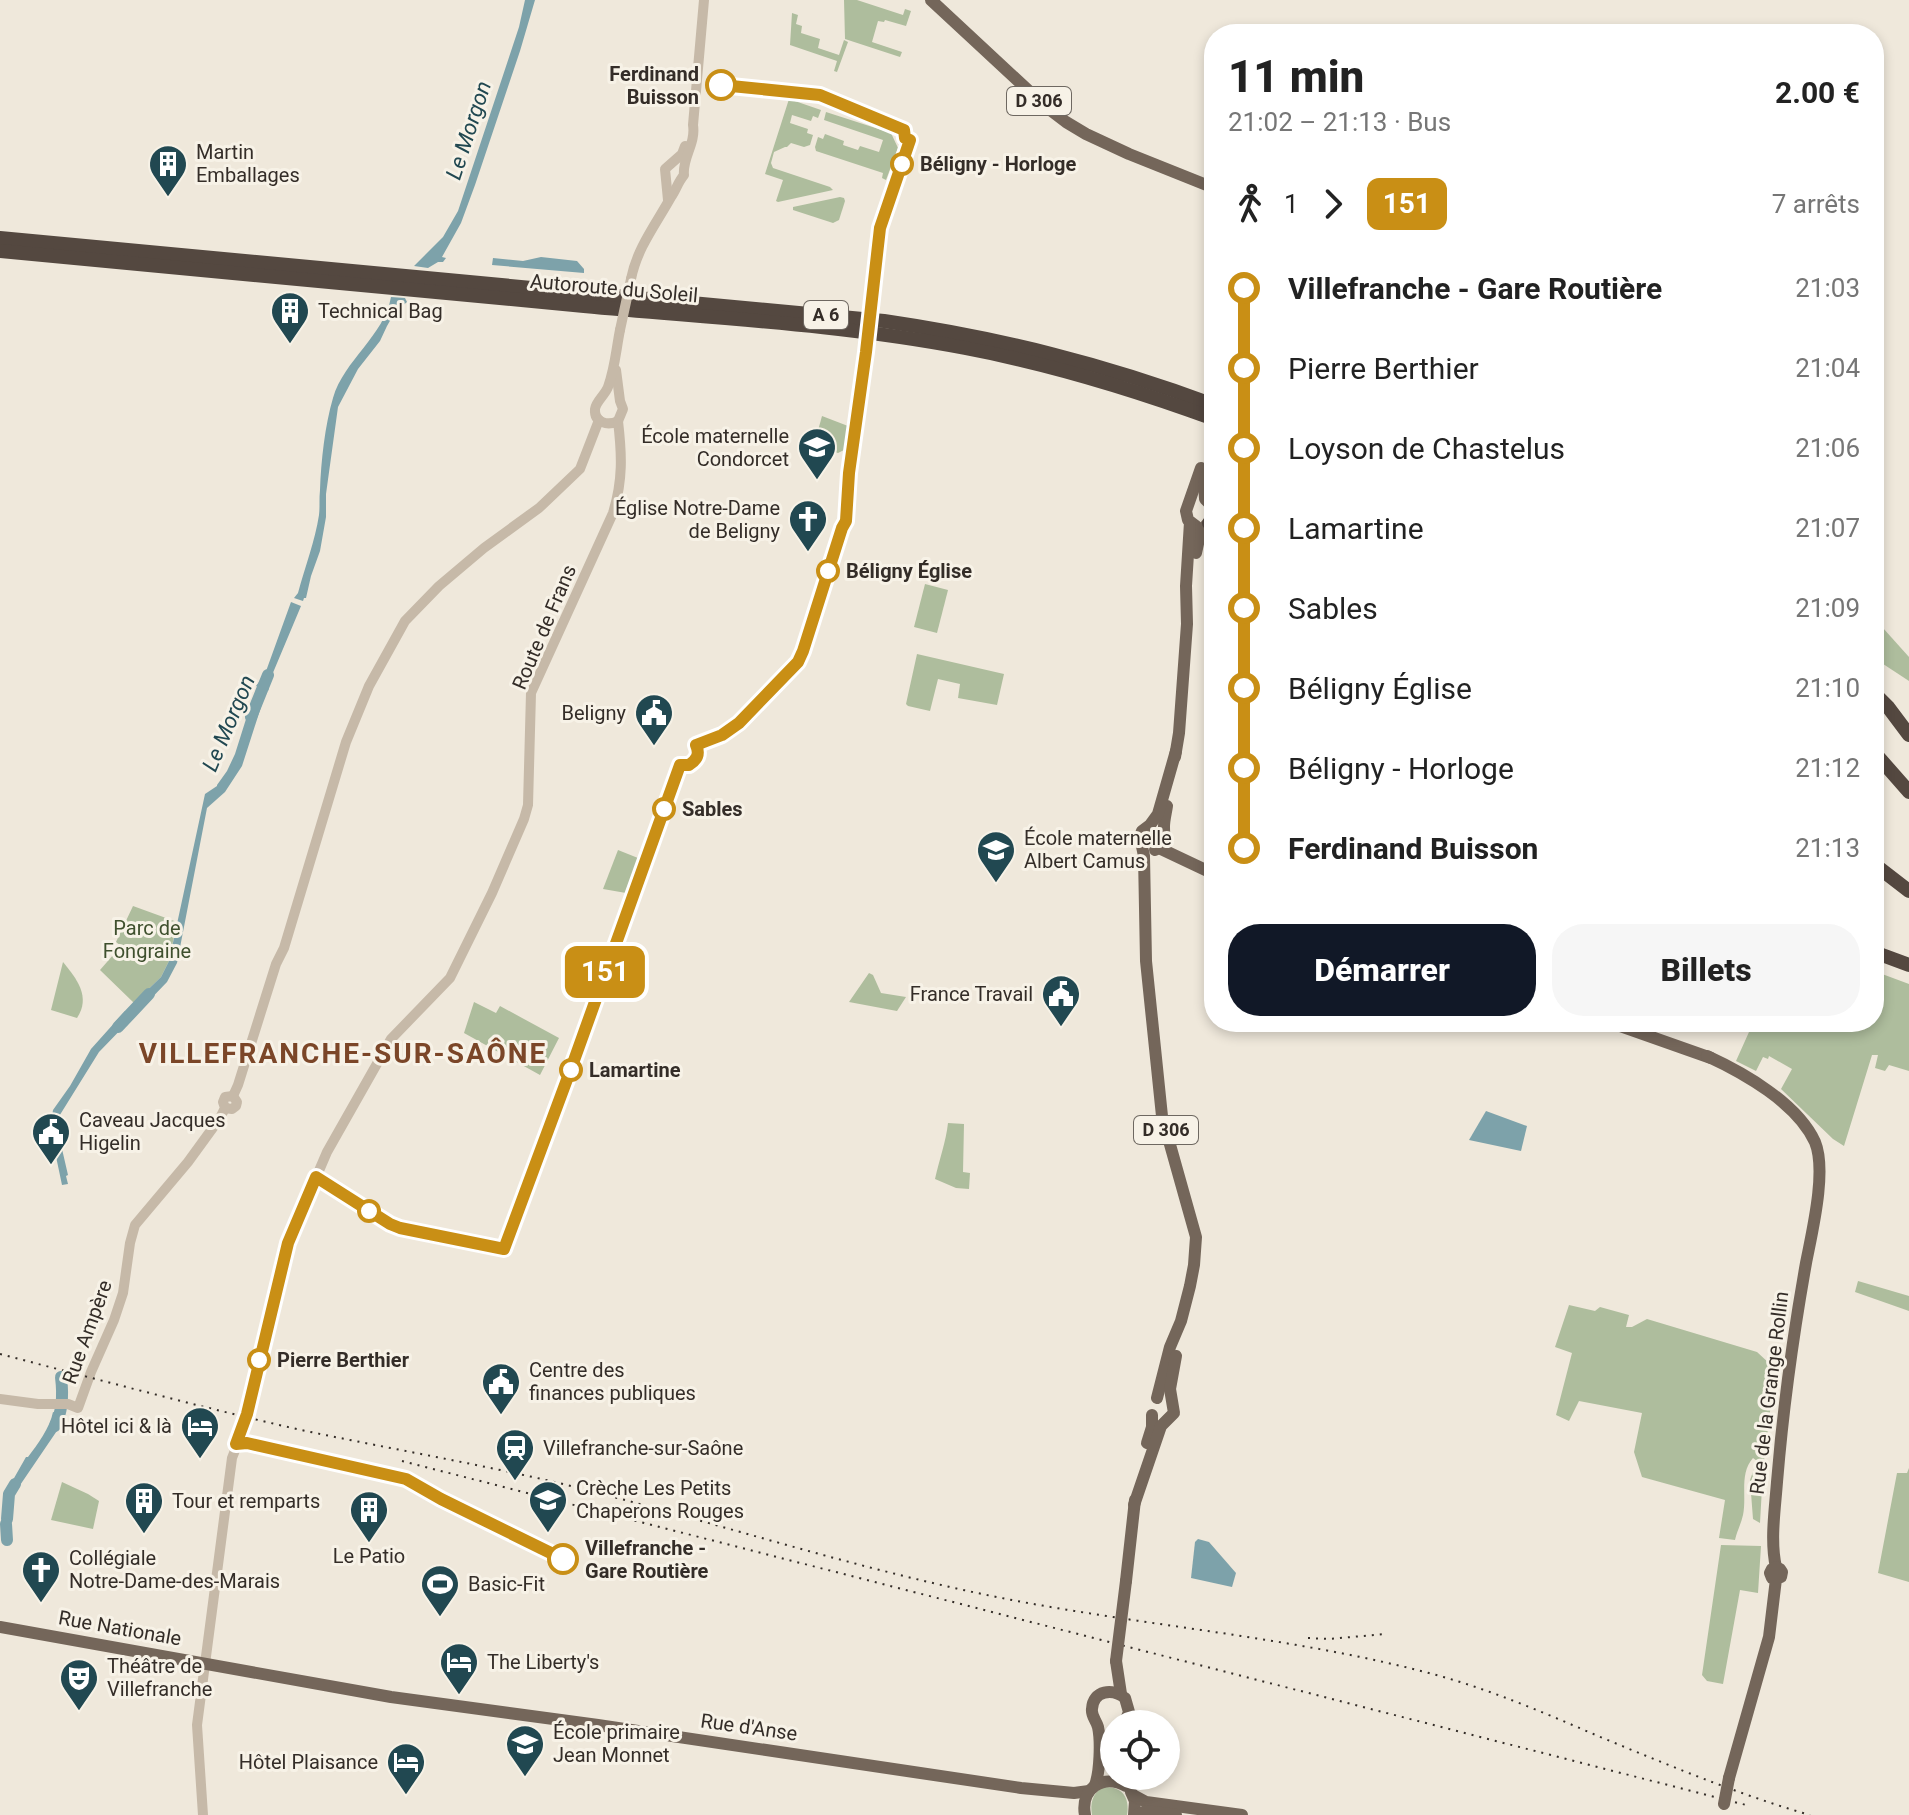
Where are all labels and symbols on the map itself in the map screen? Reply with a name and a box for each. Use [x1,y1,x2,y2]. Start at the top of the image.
place label: Ferdinand Buisson [609,62,699,109]
marker: Ferdinand Buisson [706,70,736,100]
water label: Le Morgon [441,78,496,183]
road number: D 306 [1007,87,1071,115]
place label: Martin Emballages [196,140,300,187]
building icon: Martin Emballages [147,143,189,198]
place label: Béligny - Horloge [920,152,1076,176]
marker: Béligny - Horloge [891,153,913,175]
street label: Autoroute du Soleil [529,269,699,307]
building icon: Technical Bag [269,290,311,345]
place label: Technical Bag [318,299,443,323]
road number: A 6 [804,301,848,329]
place label: École maternelle Condorcet [641,424,789,471]
school or university icon: École maternelle Condorcet [796,426,838,481]
place label: Église Notre-Dame de Beligny [615,496,781,543]
church icon: Église Notre-Dame de Beligny [787,498,829,553]
place label: Béligny Église [846,559,972,583]
marker: Béligny Église [817,560,839,582]
street label: Route de Frans [507,561,581,693]
water label: Le Morgon [197,671,260,775]
public building icon: Beligny [633,692,675,747]
place label: Beligny [561,701,627,725]
place label: Sables [682,797,743,821]
marker: Sables [653,798,675,820]
place label: École maternelle Albert Camus [1024,826,1172,873]
school or university icon: École maternelle Albert Camus [975,829,1017,884]
park label: Parc de Fongraine [103,916,191,963]
line badge: 151 [559,946,651,998]
public building icon: France Travail [1040,973,1082,1028]
place label: France Travail [910,982,1033,1006]
district label: VILLEFRANCHE-SUR-SAÔNE [139,1037,547,1070]
place label: Lamartine [589,1058,681,1082]
marker: Lamartine [560,1059,582,1081]
place label: Caveau Jacques Higelin [79,1108,225,1155]
public building icon: Caveau Jacques Higelin [30,1111,72,1166]
road number: D 306 [1134,1116,1198,1144]
unlabelled marker [358,1200,380,1222]
street label: Rue Ampère [57,1277,117,1387]
street label: Rue de la Grange Rollin [1745,1290,1793,1496]
place label: Pierre Berthier [277,1348,410,1372]
marker: Pierre Berthier [248,1349,270,1371]
place label: Centre des finances publiques [529,1358,696,1405]
public building icon: Centre des finances publiques [480,1361,522,1416]
hotel icon: Hôtel ici & là [179,1405,221,1460]
place label: Hôtel ici & là [61,1414,172,1438]
station icon: Villefranche-sur-Saône [494,1427,536,1482]
place label: Villefranche-sur-Saône [543,1436,743,1460]
place label: Crèche Les Petits Chaperons Rouges [576,1476,744,1523]
school or university icon: Crèche Les Petits Chaperons Rouges [527,1479,569,1534]
building icon: Tour et remparts [123,1480,165,1535]
place label: Tour et remparts [172,1489,320,1513]
building icon: Le Patio [348,1489,390,1544]
place label: Villefranche - Gare Routière [585,1536,709,1583]
place label: Le Patio [333,1544,405,1568]
marker: Villefranche - Gare Routière [548,1544,578,1574]
place label: Collégiale Notre-Dame-des-Marais [69,1546,280,1593]
church icon: Collégiale Notre-Dame-des-Marais [20,1549,62,1604]
sports icon: Basic-Fit [419,1563,461,1618]
place label: Basic-Fit [468,1572,545,1596]
street label: Rue Nationale [57,1605,183,1651]
hotel icon: The Liberty's [438,1641,480,1696]
place label: The Liberty's [487,1650,599,1674]
place label: Théâtre de Villefranche [107,1654,212,1701]
theatre icon: Théâtre de Villefranche [58,1657,100,1712]
street label: Rue d'Anse [699,1708,799,1746]
place label: École primaire Jean Monnet [553,1720,680,1767]
school or university icon: École primaire Jean Monnet [504,1723,546,1778]
hotel icon: Hôtel Plaisance [385,1741,427,1796]
place label: Hôtel Plaisance [239,1750,378,1774]

